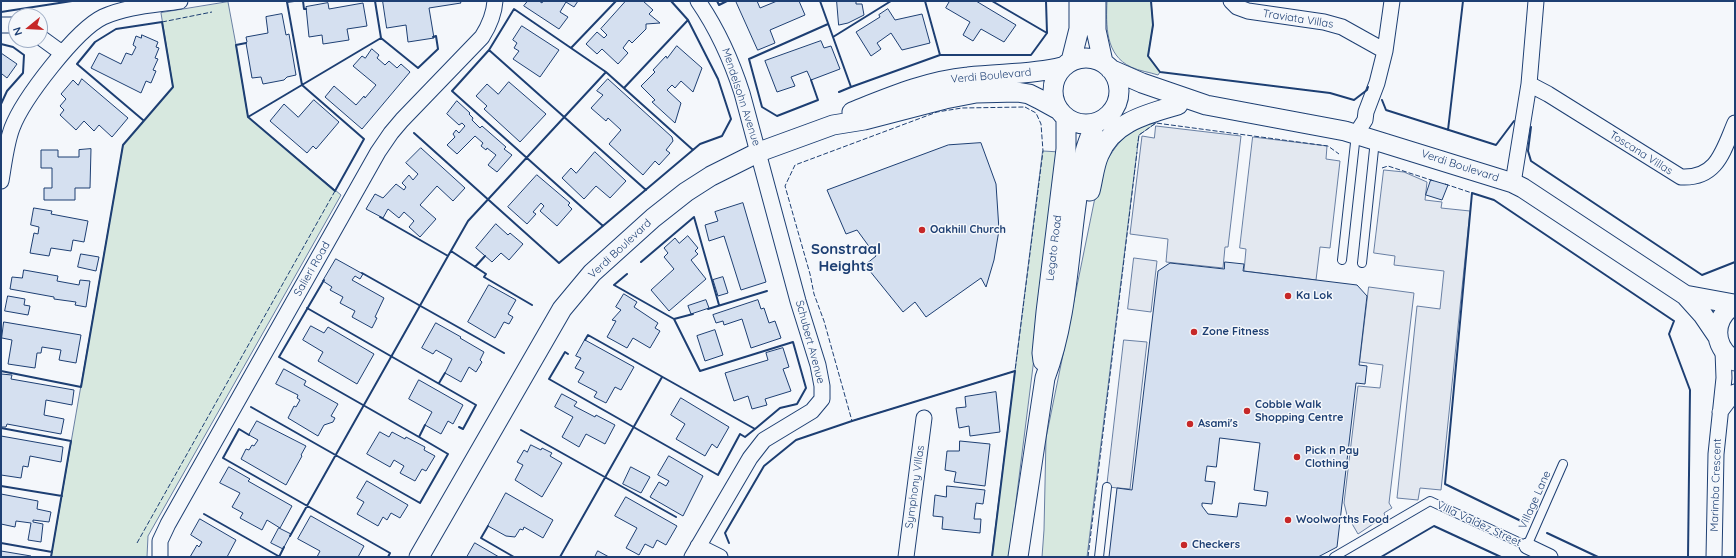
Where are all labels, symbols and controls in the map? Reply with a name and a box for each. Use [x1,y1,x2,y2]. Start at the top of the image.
street label: Traviata Villas [1262,7,1334,31]
north arrow [8,8,48,48]
text: N [10,25,25,37]
street label: Mendelsohn Avenue [719,46,763,148]
street label: Verdi Boulevard [950,66,1032,86]
street label: Toscana Villas [1607,128,1675,178]
street label: Verdi Boulevard [1419,147,1501,185]
street label: Legato Road [1043,214,1065,282]
street label: Verdi Boulevard [586,217,654,281]
place label: Oakhill Church [930,223,1006,237]
marker: Oakhill Church [917,225,927,235]
street label: Salieri Road [291,239,333,299]
district label: Sonstraal Heights [811,240,881,275]
place label: Ka Lok [1296,289,1332,303]
marker: Ka Lok [1283,291,1293,301]
street label: Schubert Avenue [793,299,827,385]
place label: Zone Fitness [1202,325,1269,339]
marker: Zone Fitness [1189,327,1199,337]
place label: Cobble Walk Shopping Centre [1255,398,1343,424]
marker: Cobble Walk Shopping Centre [1242,406,1252,416]
place label: Asami's [1198,417,1238,431]
marker: Asami's [1185,419,1195,429]
street label: Marimba Crescent [1708,438,1724,532]
street label: Symphony Villas [903,444,927,530]
place label: Pick n Pay Clothing [1305,444,1359,470]
marker: Pick n Pay Clothing [1292,452,1302,462]
street label: Village Lane [1516,469,1554,531]
street label: Villa Valdez Street [1435,499,1523,549]
place label: Woolworths Food [1296,513,1389,527]
marker: Woolworths Food [1283,515,1293,525]
place label: Checkers [1192,538,1240,552]
marker: Checkers [1179,540,1189,550]

